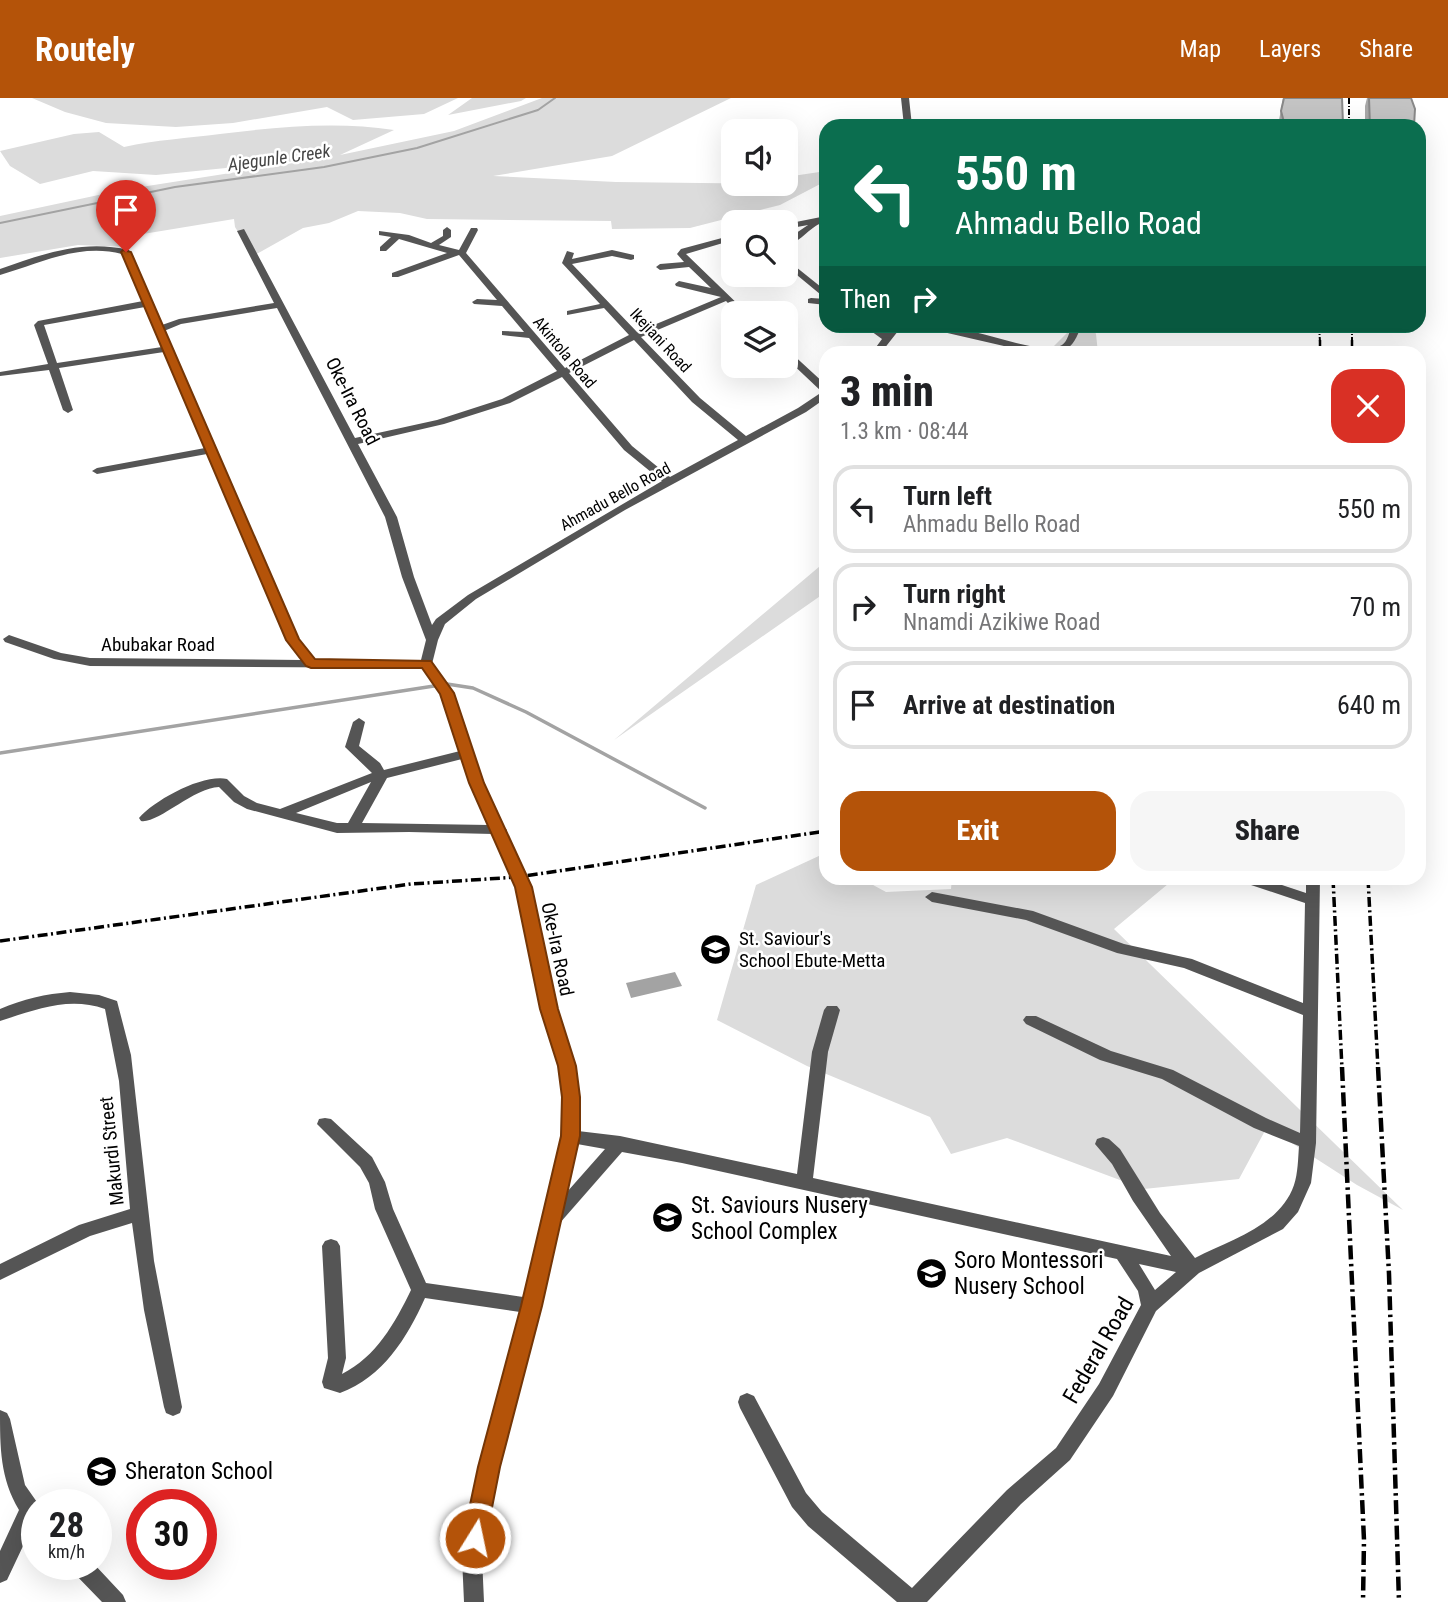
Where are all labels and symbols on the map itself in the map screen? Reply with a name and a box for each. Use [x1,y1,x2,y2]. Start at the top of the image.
water label: Ajegunle Creek [225,140,333,175]
pin [96,180,156,252]
street label: Ikejiani Road [626,304,695,376]
street label: Akintola Road [529,313,600,392]
street label: Oke-Ira Road [321,354,384,449]
street label: Ahmadu Bello Road [557,458,674,535]
street label: Abubakar Road [101,633,215,656]
street label: Oke-Ira Road [536,900,579,998]
place label: St. Saviour's School Ebute-Metta [739,927,885,972]
school or university icon: St. Saviour's School Ebute-Metta [699,932,733,966]
street label: Makurdi Street [94,1095,129,1207]
place label: St. Saviours Nusery School Complex [691,1192,868,1245]
school or university icon: St. Saviours Nusery School Complex [651,1201,685,1235]
place label: Soro Montessori Nusery School [954,1247,1104,1300]
school or university icon: Soro Montessori Nusery School [914,1256,948,1290]
street label: Federal Road [1057,1292,1140,1408]
school or university icon: Sheraton School [85,1454,119,1488]
place label: Sheraton School [125,1458,273,1485]
speed limit sign: 30 [126,1489,217,1580]
position arrow [438,1501,512,1575]

